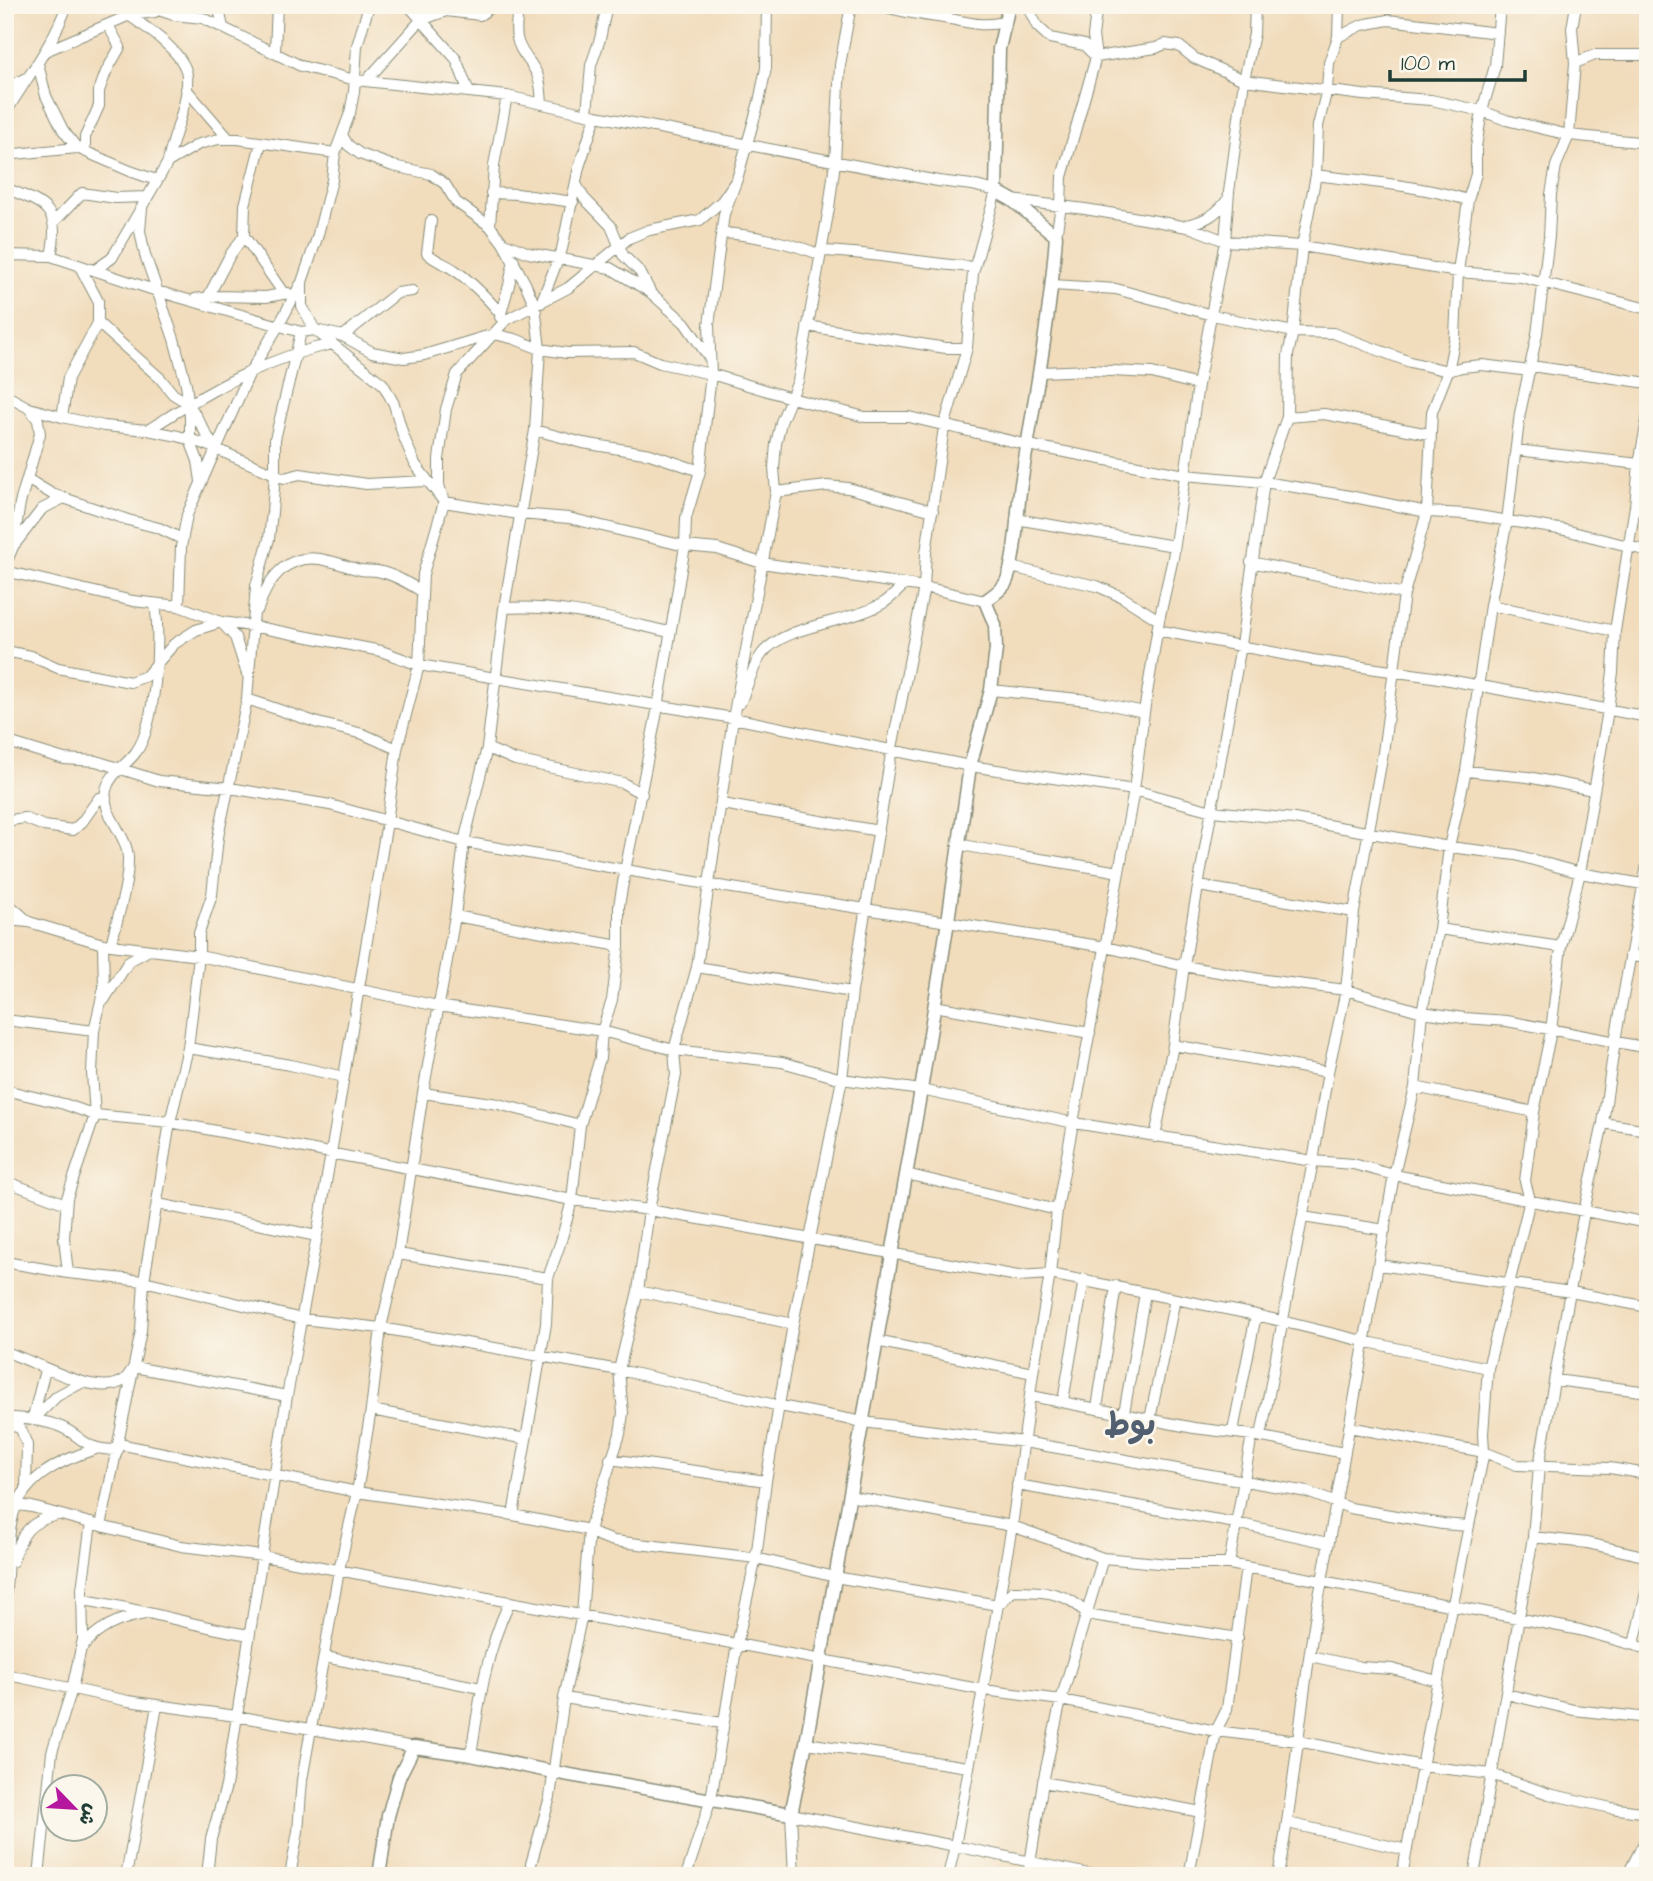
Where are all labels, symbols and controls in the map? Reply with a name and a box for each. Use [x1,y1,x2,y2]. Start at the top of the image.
scale bar [1390,38,1525,82]
text: 100 m [1401,49,1456,78]
district label: بوط [1104,1402,1156,1448]
north arrow [38,1772,108,1842]
text: ش [71,1799,105,1830]

